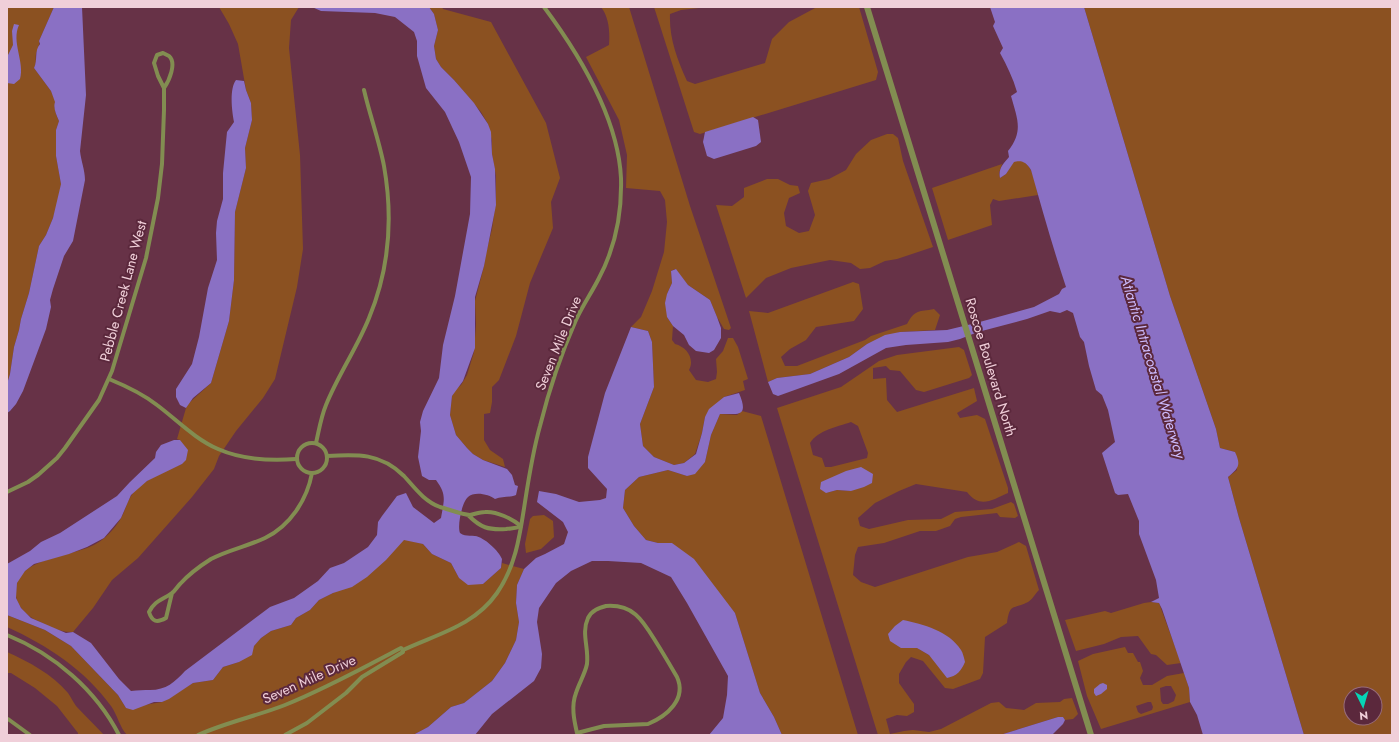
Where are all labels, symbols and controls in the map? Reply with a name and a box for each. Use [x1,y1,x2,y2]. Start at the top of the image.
street label: Pebble Creek Lane West [95,218,152,364]
water label: Atlantic Intracoastal Waterway [1114,272,1192,463]
street label: Seven Mile Drive [530,293,586,393]
street label: Roscoe Boulevard North [960,295,1022,439]
street label: Seven Mile Drive [259,650,359,708]
north arrow [1343,686,1383,726]
text: N [1359,708,1369,724]

